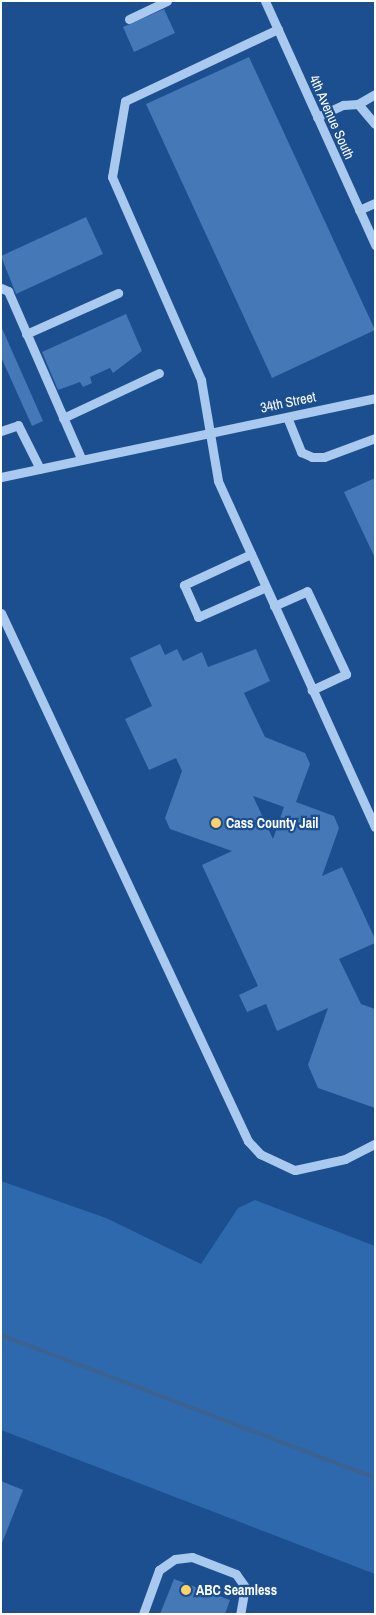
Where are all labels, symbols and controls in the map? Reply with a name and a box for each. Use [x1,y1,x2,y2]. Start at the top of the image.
street label: 4th Avenue South [306,72,358,162]
street label: 34th Street [259,388,317,416]
place label: Cass County Jail [226,815,319,831]
marker: Cass County Jail [210,817,222,829]
place label: ABC Seamless [196,1582,277,1598]
marker: ABC Seamless [180,1584,192,1596]

